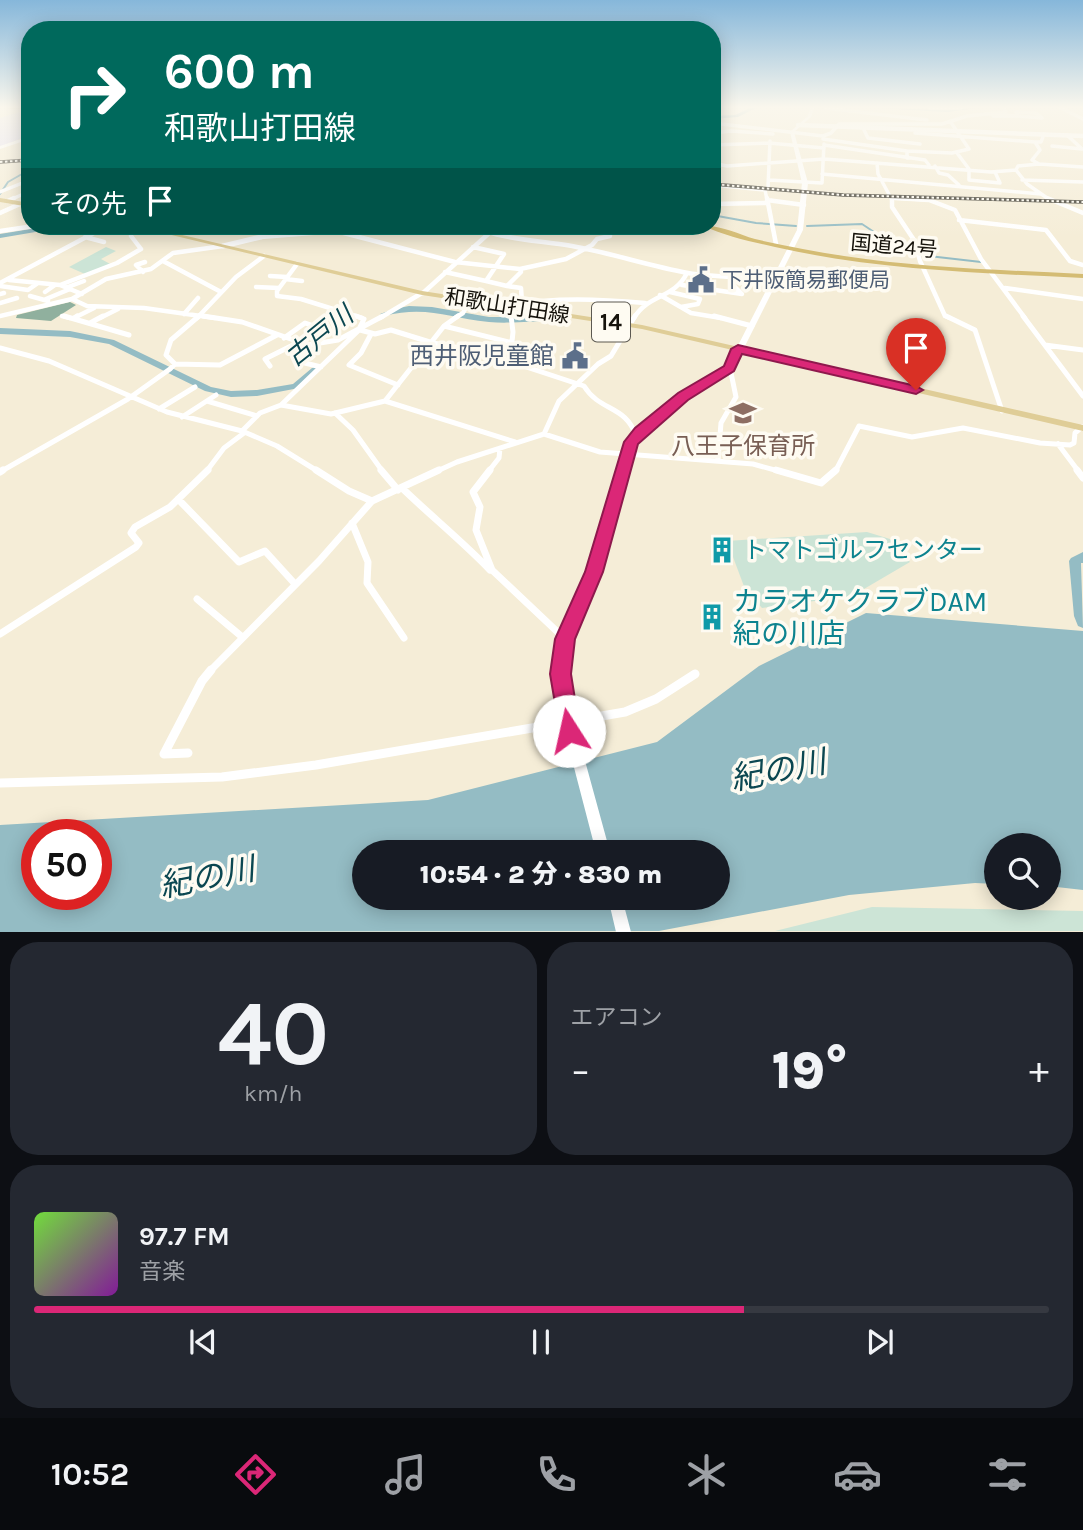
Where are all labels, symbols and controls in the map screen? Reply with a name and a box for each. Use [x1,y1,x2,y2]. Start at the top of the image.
text: 600 m [164,43,315,100]
icon: right [49,49,140,140]
text: 和歌山打田線 [164,110,356,147]
icon: arrive [141,182,179,220]
text: その先 [49,189,127,220]
street label: 国道24号 [850,230,938,262]
public building icon: 下井阪簡易郵便局 [686,265,716,295]
place label: 下井阪簡易郵便局 [722,268,890,292]
street label: 和歌山打田線 [443,284,571,328]
water label: 古戸川 [279,298,362,373]
road number: 14 [592,302,630,342]
pin [886,318,946,390]
icon: arrive [897,329,935,367]
public building icon: 西井阪児童館 [560,341,590,371]
place label: 西井阪児童館 [410,342,554,370]
school or university icon: 八王子保育所 [728,398,758,428]
place label: 八王子保育所 [671,432,815,460]
building icon: トマトゴルフセンター [707,535,737,565]
place label: トマトゴルフセンター [743,536,983,564]
place label: カラオケクラブDAM 紀の川店 [733,585,987,650]
building icon: カラオケクラブDAM 紀の川店 [697,602,727,632]
position arrow [532,694,606,768]
water label: 紀の川 [727,743,832,798]
speed limit sign: 50 [21,819,112,910]
map controls [984,833,1061,910]
button: search [984,833,1061,910]
water label: 紀の川 [156,850,261,905]
text: 10:54 · 2 分 · 830 m [420,859,662,890]
text: 40 [217,981,329,1087]
text: エアコン [571,1004,663,1031]
text: 19° [772,1040,848,1101]
text: − [571,1048,590,1093]
text: + [1029,1048,1049,1093]
text: km/h [244,1080,302,1107]
text: 97.7 FM [139,1221,230,1252]
text: 音楽 [139,1258,185,1285]
icon: previous [184,1323,222,1361]
icon: pause [522,1323,560,1361]
icon: next [861,1323,899,1361]
icon: directions [231,1450,280,1499]
icon: music [381,1450,430,1499]
icon: phone [532,1450,581,1499]
icon: climate [682,1450,731,1499]
icon: car [833,1450,882,1499]
icon: filters [983,1450,1032,1499]
text: 10:52 [51,1456,129,1493]

